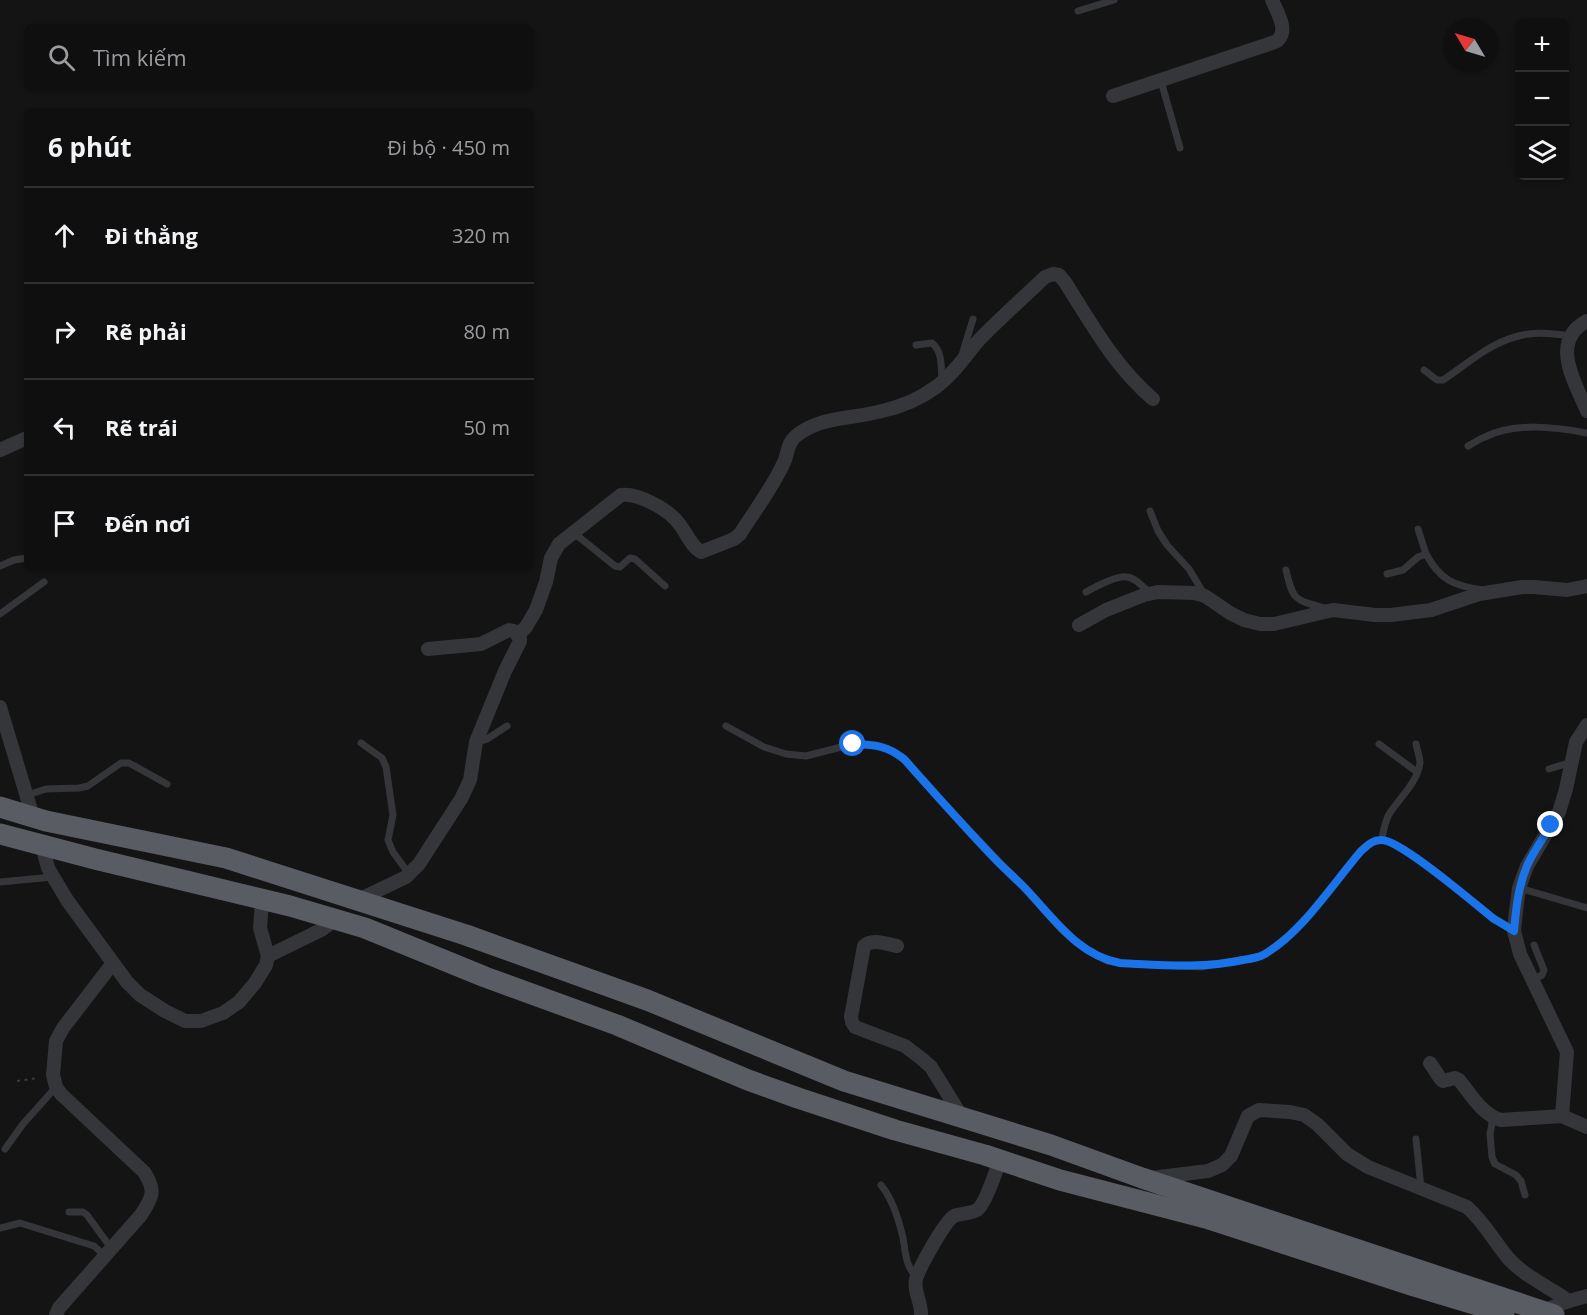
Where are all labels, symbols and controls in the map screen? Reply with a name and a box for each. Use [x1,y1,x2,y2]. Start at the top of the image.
north arrow [1443,18,1497,72]
map controls [1515,18,1569,180]
button: + [1515,18,1569,72]
search box [24,24,534,90]
icon: search [45,41,78,74]
text: Tìm kiếm [93,42,187,72]
button: − [1515,72,1569,126]
button: layers [1515,126,1569,180]
text: 6 phút [48,129,132,165]
text: Đi bộ · 450 m [387,134,510,161]
icon: ahead [48,219,81,252]
text: Đi thẳng [105,220,198,250]
text: 320 m [452,222,510,249]
icon: right [48,315,81,348]
text: Rẽ phải [105,316,187,346]
text: 80 m [463,318,510,345]
icon: left [48,411,81,444]
text: Rẽ trái [105,412,178,442]
text: 50 m [463,414,510,441]
icon: arrive [48,507,81,540]
text: Đến nơi [105,508,191,538]
route start [839,730,865,756]
route end [1537,811,1563,837]

